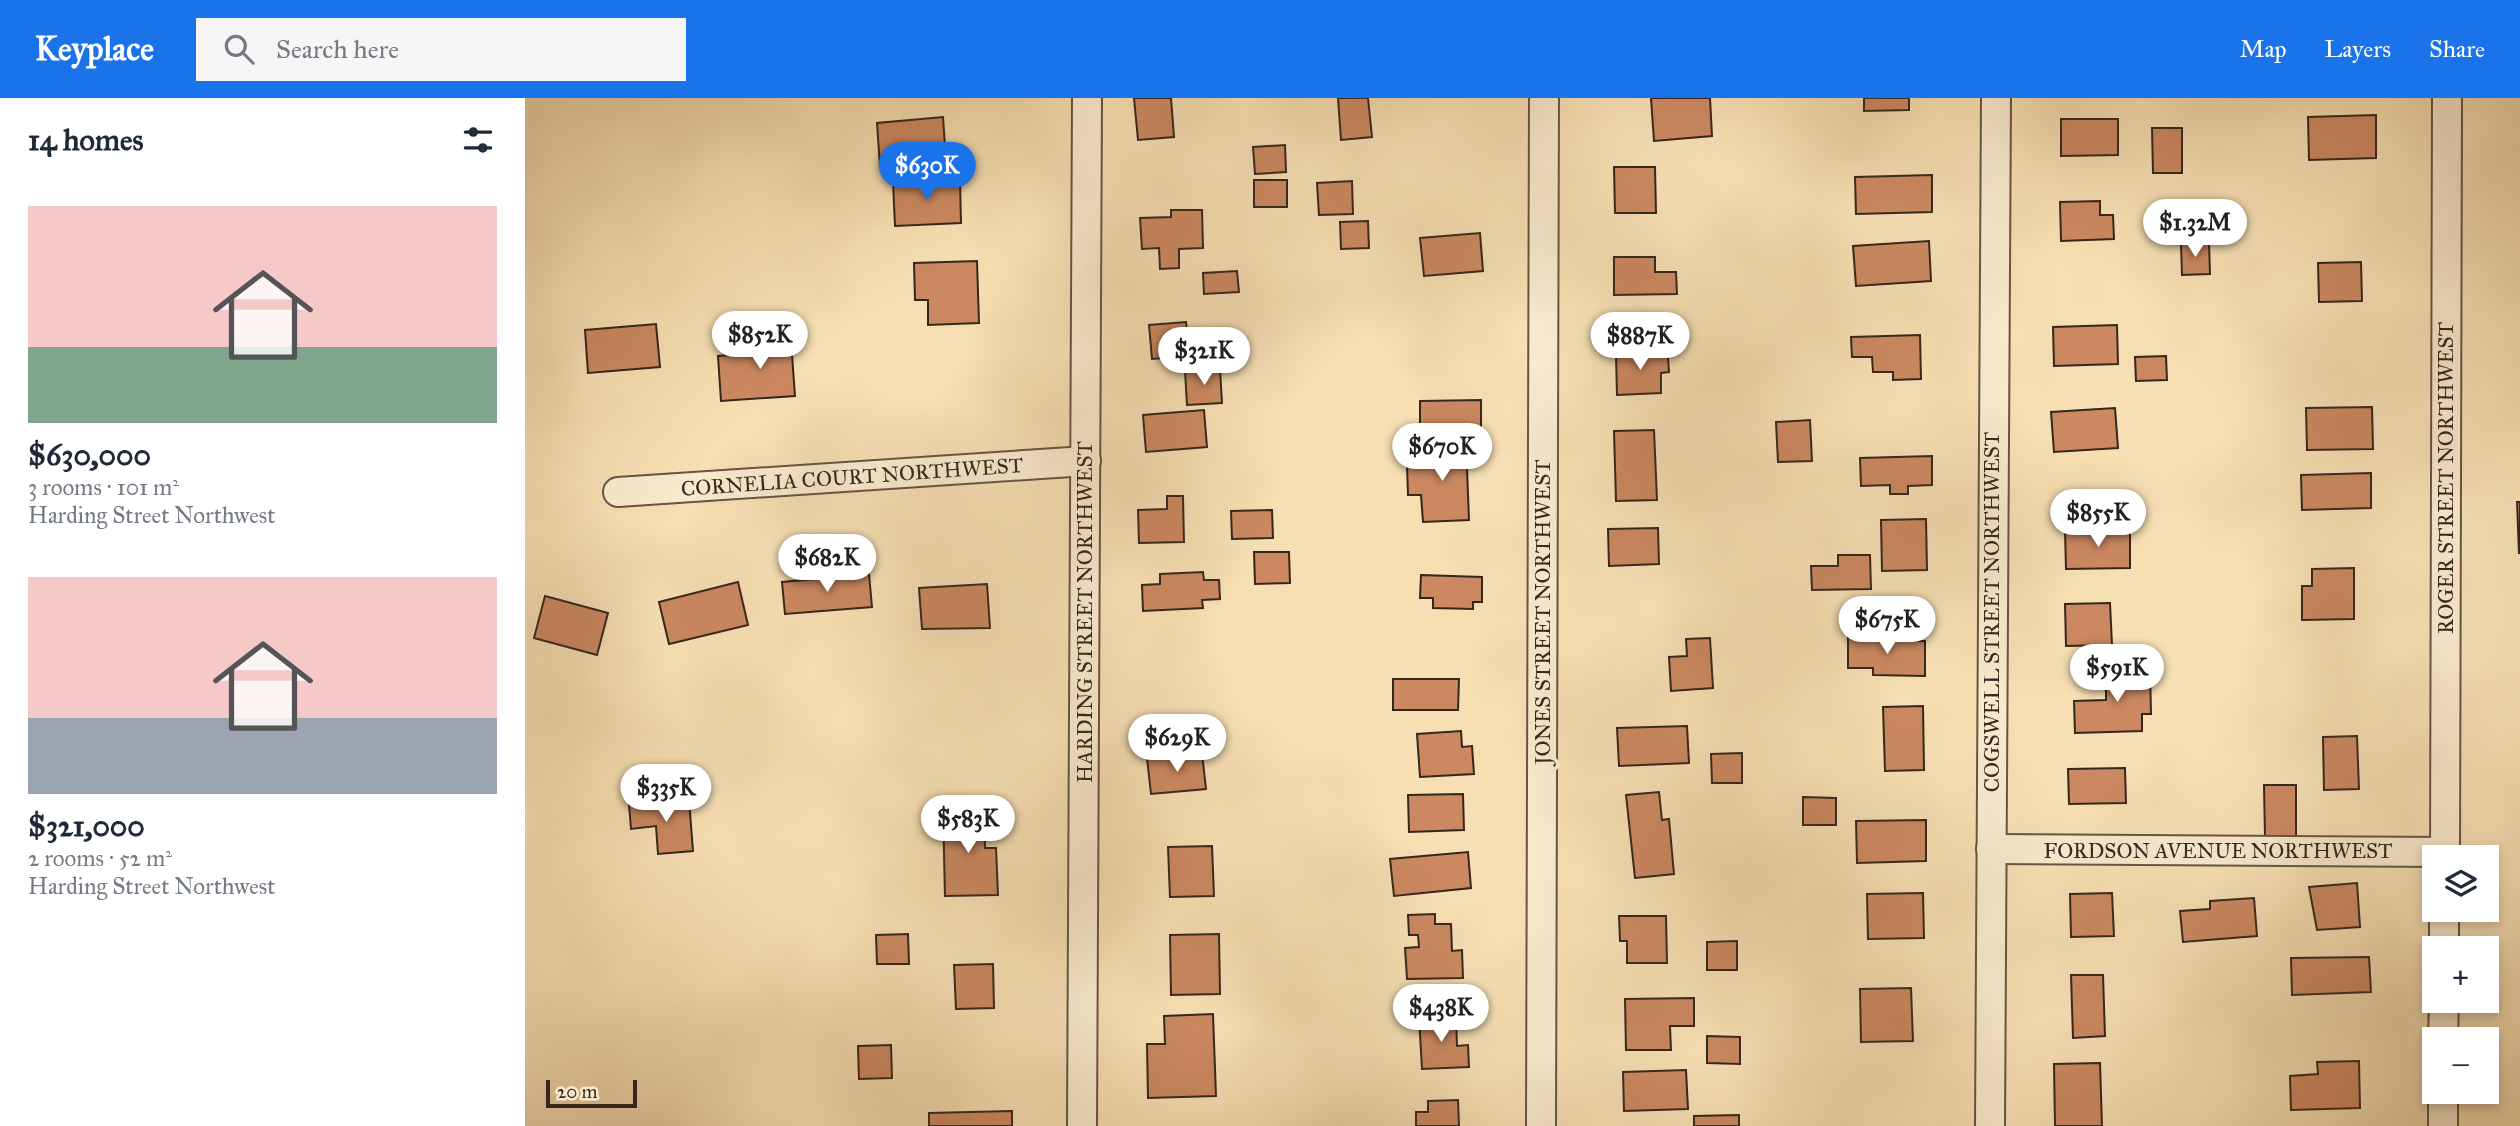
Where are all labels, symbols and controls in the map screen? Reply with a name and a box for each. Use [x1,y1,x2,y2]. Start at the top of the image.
search box [196,18,686,81]
text: Keyplace [35,29,154,69]
icon: search [220,30,258,68]
text: Search here [276,33,399,65]
text: Map [2240,34,2287,64]
text: Layers [2325,34,2391,64]
text: Share [2429,34,2485,64]
icon: filters [459,121,497,159]
text: 14 homes [28,122,143,158]
pin: $630K [878,142,976,202]
text: $630K [895,151,959,179]
pin: $1.32M [2138,200,2252,259]
text: $1.32M [2159,208,2231,236]
icon: home [200,252,326,378]
pin: $852K [711,312,809,371]
pin: $887K [1591,313,1689,372]
text: $852K [728,320,792,348]
text: $887K [1607,321,1673,349]
street label: ROGER STREET NORTHWEST [2433,322,2459,634]
pin: $321K [1155,328,1253,387]
text: $321K [1174,336,1234,364]
pin: $670K [1393,424,1491,483]
text: $670K [1408,432,1476,460]
street label: COGSWELL STREET NORTHWEST [1979,432,2005,792]
text: $630,000 [28,437,151,473]
street label: HARDING STREET NORTHWEST [1072,441,1098,783]
street label: CORNELIA COURT NORTHWEST [680,452,1024,502]
street label: JONES STREET NORTHWEST [1530,459,1556,767]
text: 3 rooms · 101 m² [28,473,179,501]
pin: $855K [2049,490,2147,549]
text: $855K [2066,498,2130,526]
text: Harding Street Northwest [28,501,275,529]
pin: $682K [778,534,876,594]
text: $682K [794,543,860,571]
pin: $675K [1838,596,1936,656]
text: $675K [1855,605,1919,633]
icon: home [200,623,326,749]
pin: $591K [2068,644,2166,704]
text: $591K [2086,653,2148,681]
pin: $629K [1128,714,1226,774]
text: $629K [1144,723,1210,751]
pin: $335K [617,764,715,824]
text: $335K [636,773,696,801]
pin: $583K [919,796,1017,855]
text: $583K [937,804,999,832]
text: $321,000 [28,808,145,844]
street label: FORDSON AVENUE NORTHWEST [2043,838,2393,864]
text: 2 rooms · 52 m² [28,844,172,872]
map controls [2422,845,2499,1104]
button: layers [2422,845,2499,922]
text: Harding Street Northwest [28,872,275,900]
button: + [2422,936,2499,1013]
pin: $438K [1392,984,1490,1044]
text: $438K [1409,993,1473,1021]
button: − [2422,1027,2499,1104]
scale bar [546,1077,637,1109]
text: 20 m [557,1080,598,1103]

